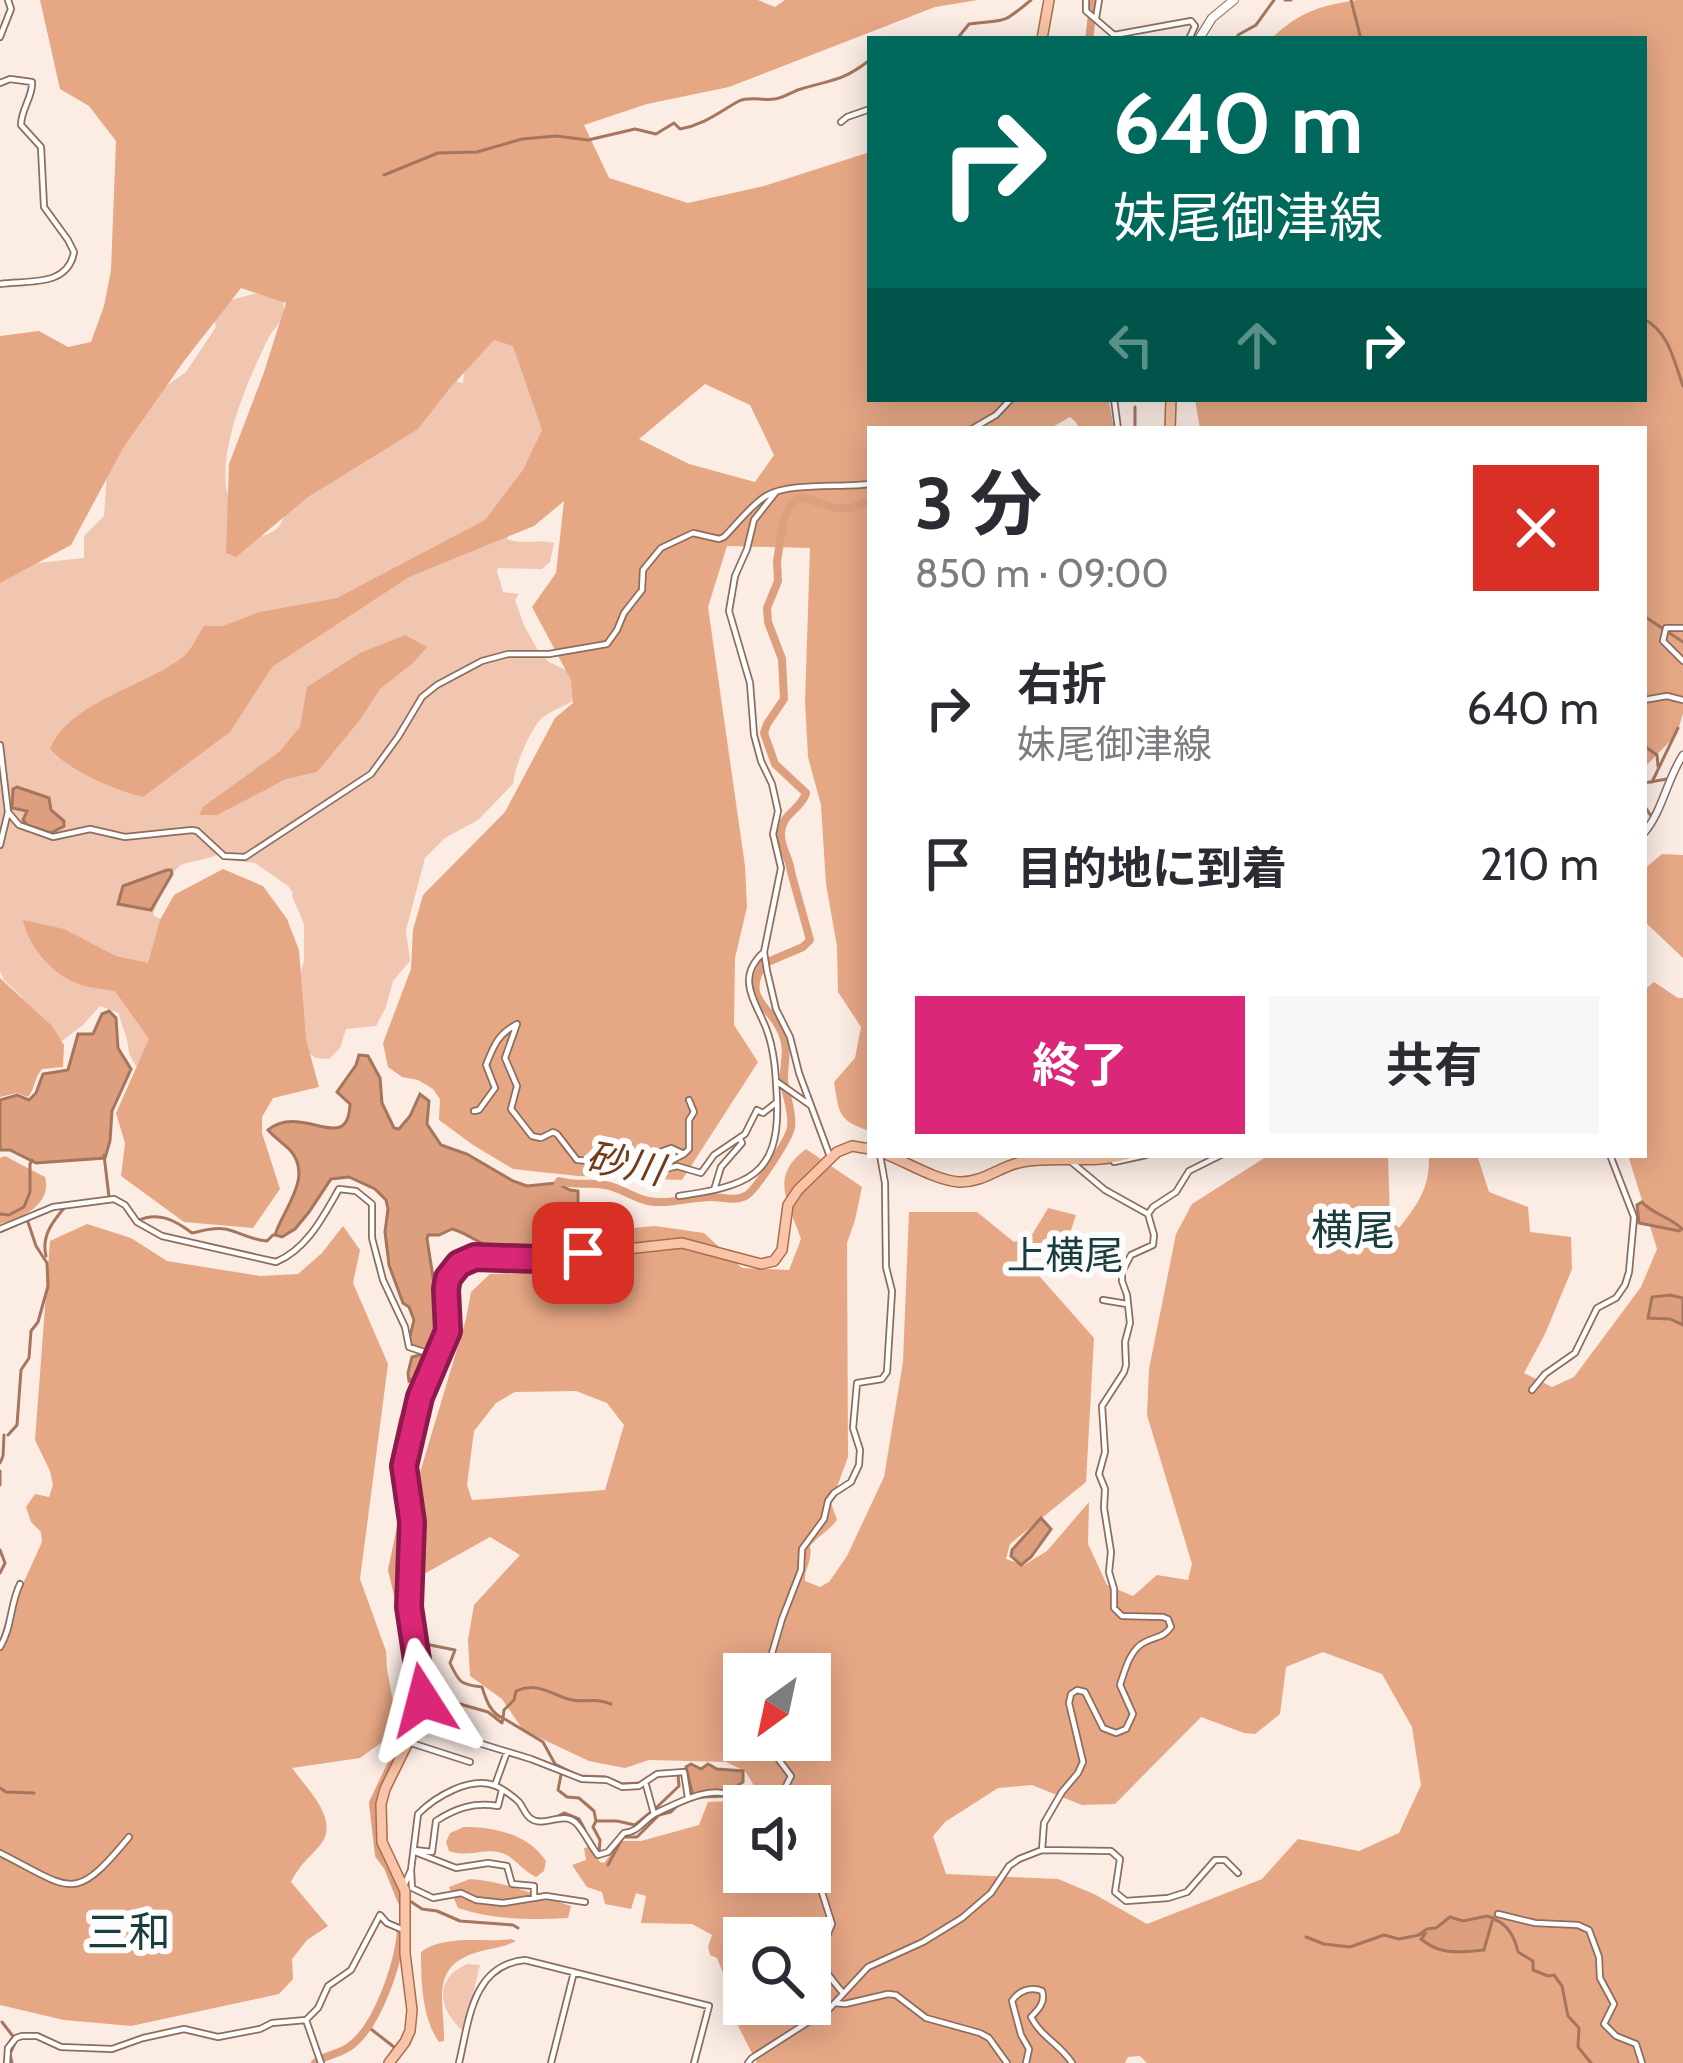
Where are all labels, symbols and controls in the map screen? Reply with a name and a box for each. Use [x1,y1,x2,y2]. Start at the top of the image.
text: 640 m [1113,72,1364,174]
icon: right [915,84,1071,240]
text: 妹尾御津線 [1113,185,1383,251]
icon: left [1098,312,1164,378]
icon: ahead [1224,312,1290,378]
icon: right [1350,312,1416,378]
text: 3 分 [915,460,1042,547]
button: close [1473,465,1599,591]
text: 850 m · 09:00 [915,549,1169,597]
text: 右折 [1017,657,1107,711]
icon: right [915,675,981,741]
text: 640 m [1466,681,1599,735]
text: 妹尾御津線 [1017,720,1212,768]
icon: arrive [915,831,981,897]
text: 210 m [1480,837,1599,891]
text: 目的地に到着 [1017,841,1287,895]
button: 終了 [915,996,1245,1134]
button: 共有 [1269,996,1599,1134]
water label: 砂川 [582,1132,672,1195]
pin [532,1202,634,1304]
district label: 横尾 [1311,1204,1395,1256]
icon: arrive [550,1220,616,1286]
district label: 上横尾 [1006,1231,1124,1279]
position arrow [360,1637,486,1763]
north arrow [723,1653,831,1761]
map controls [723,1653,831,2025]
button: sound [723,1785,831,1893]
district label: 三和 [87,1906,171,1958]
button: search [723,1917,831,2025]

